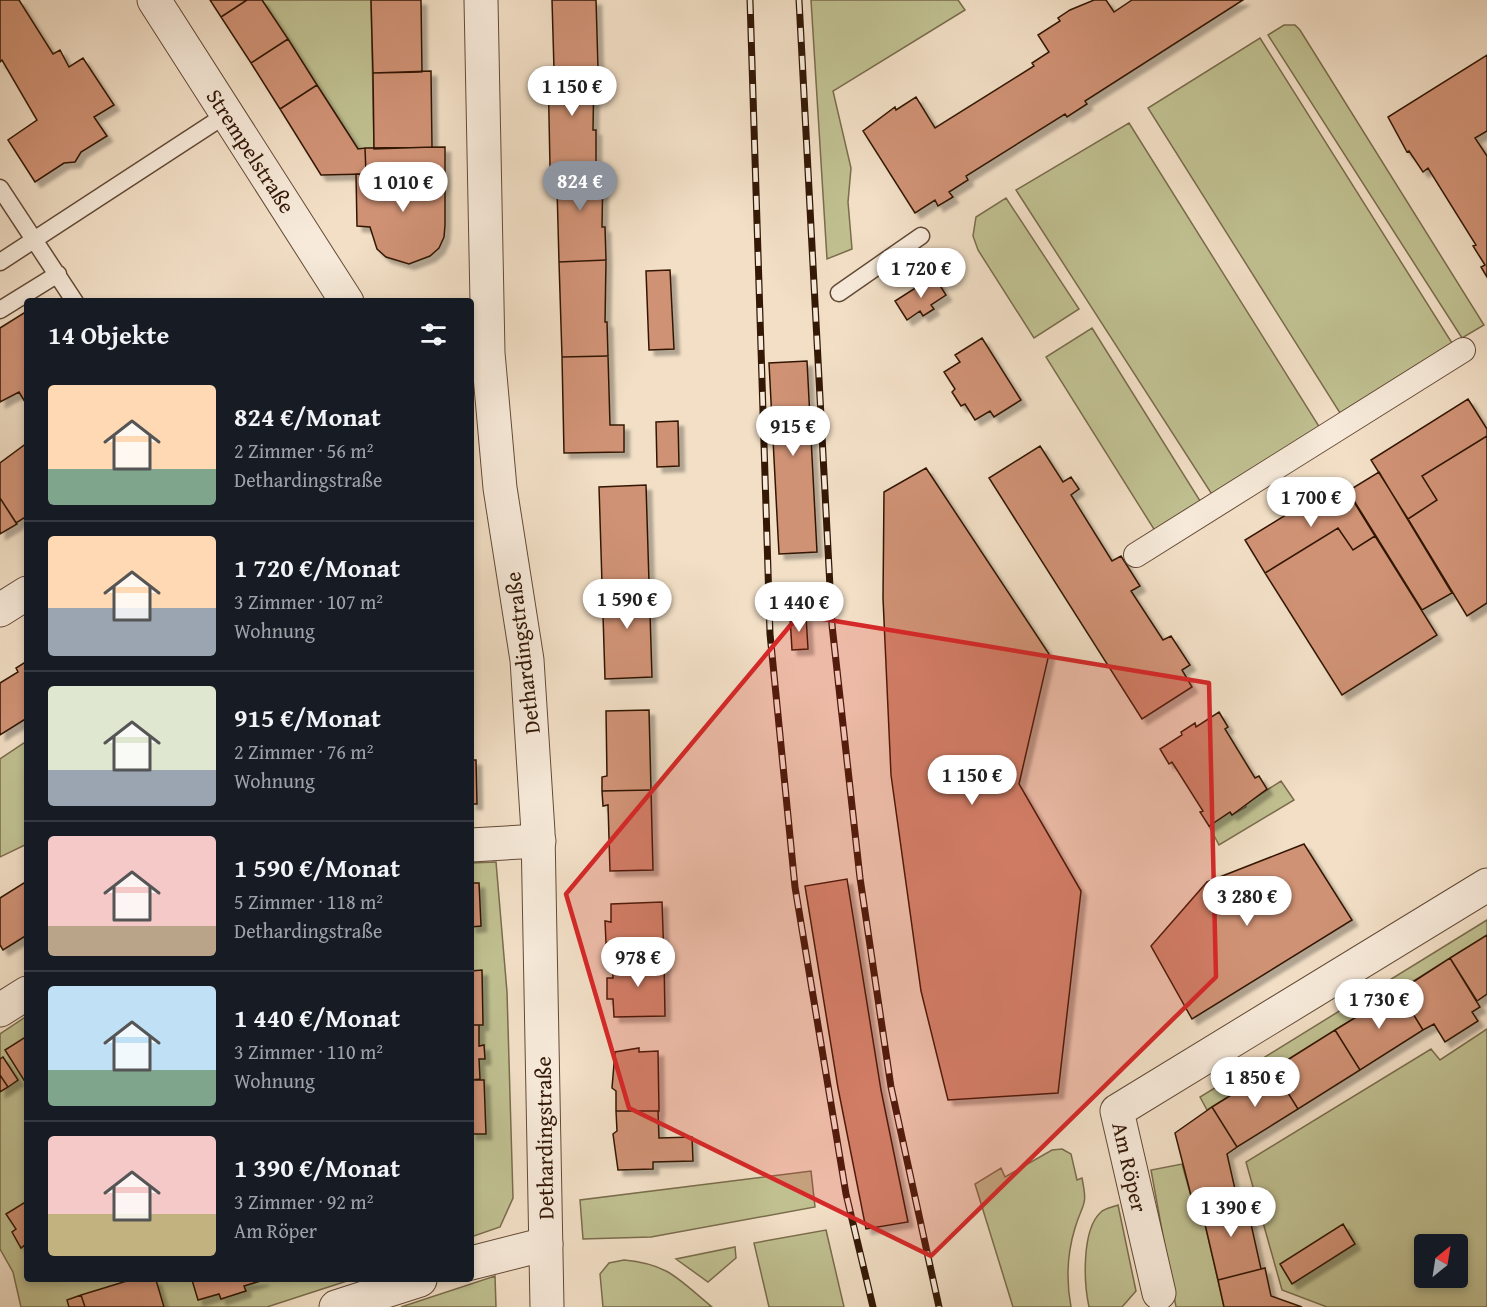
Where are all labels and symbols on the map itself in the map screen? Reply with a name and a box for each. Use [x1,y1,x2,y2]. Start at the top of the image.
pin: 1 150 € [517,66,627,117]
street label: Strempelstraße [199,82,303,220]
pin: 824 € [538,161,622,212]
pin: 1 010 € [348,162,458,213]
pin: 1 720 € [866,248,976,299]
pin: 915 € [751,406,835,457]
pin: 1 700 € [1256,477,1366,528]
street label: Dethardingstraße [496,570,548,736]
pin: 1 590 € [572,579,682,630]
pin: 1 440 € [744,582,854,633]
pin: 1 150 € [917,755,1027,806]
pin: 3 280 € [1192,876,1302,927]
pin: 978 € [596,937,680,988]
pin: 1 730 € [1324,979,1434,1030]
street label: Dethardingstraße [527,1056,561,1220]
pin: 1 850 € [1200,1057,1310,1108]
street label: Am Röper [1104,1119,1156,1215]
pin: 1 390 € [1176,1187,1286,1238]
north arrow [1414,1234,1468,1288]

